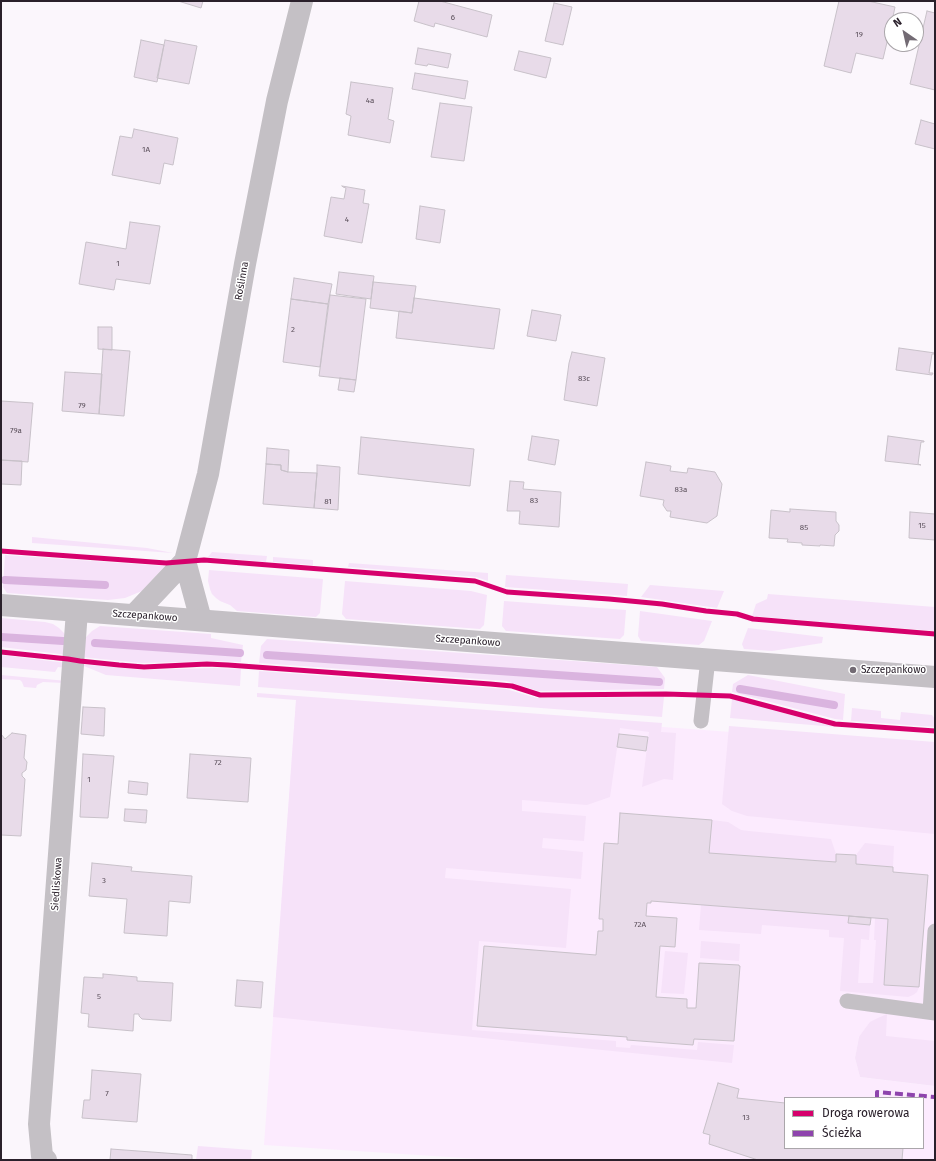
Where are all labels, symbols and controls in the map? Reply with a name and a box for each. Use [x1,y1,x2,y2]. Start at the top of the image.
north arrow [884,12,924,52]
house number: 6 [451,13,455,23]
text: N [891,15,904,30]
house number: 19 [855,30,863,40]
house number: 4a [366,96,374,106]
house number: 1A [142,145,150,155]
house number: 4 [345,215,349,225]
house number: 1 [116,259,120,269]
street label: Roślinna [233,261,251,301]
house number: 2 [291,325,295,335]
house number: 83c [578,374,590,384]
house number: 79 [78,401,86,411]
house number: 79a [10,426,22,436]
house number: 83a [675,485,687,495]
house number: 83 [530,496,538,506]
house number: 81 [324,497,332,507]
house number: 15 [918,521,926,531]
house number: 85 [800,523,808,533]
street label: Szczepankowo [112,608,178,624]
street label: Szczepankowo [435,633,501,649]
place label: Szczepankowo [861,664,926,676]
marker: Szczepankowo [848,665,858,675]
house number: 72 [214,758,222,768]
house number: 1 [87,775,91,785]
street label: Siedliskowa [49,857,65,911]
house number: 3 [102,876,106,886]
house number: 72A [634,920,646,930]
house number: 5 [97,992,101,1002]
house number: 7 [105,1089,109,1099]
legend [784,1097,924,1149]
text: Droga rowerowa [822,1106,909,1120]
house number: 13 [742,1113,750,1123]
text: Ścieżka [822,1126,862,1140]

